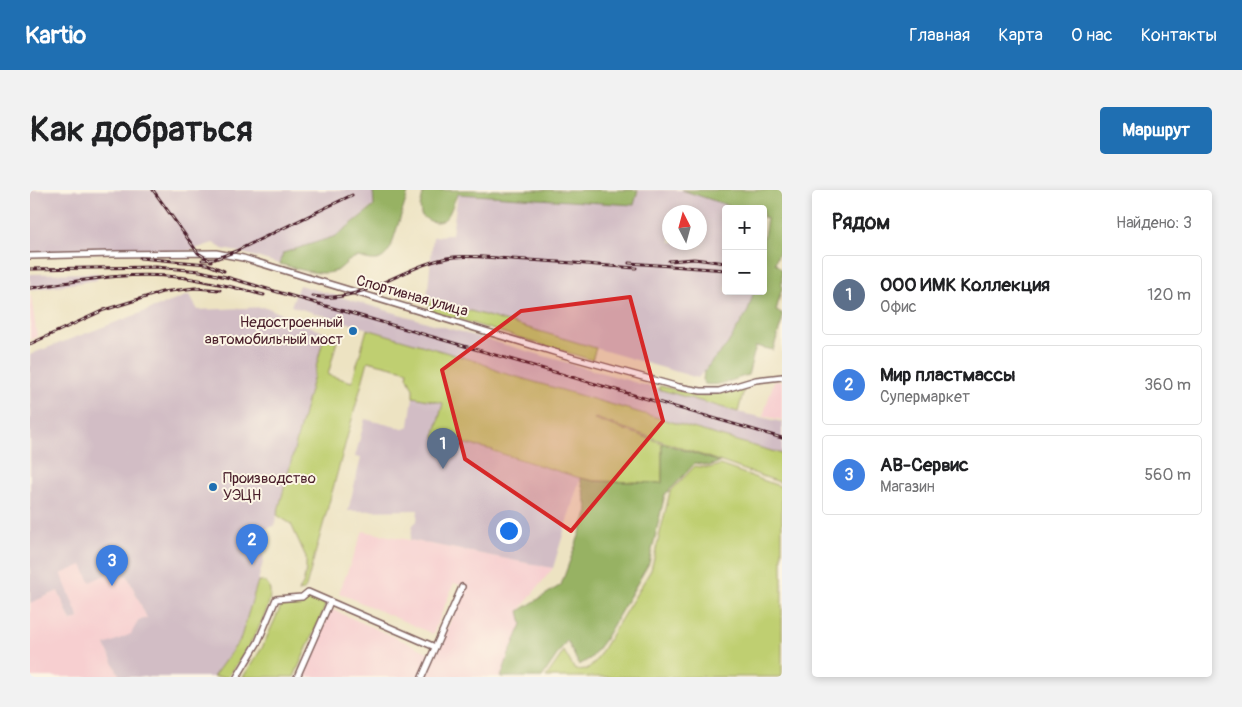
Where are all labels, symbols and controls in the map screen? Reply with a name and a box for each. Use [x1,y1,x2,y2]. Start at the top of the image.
text: Kartio [25,21,86,50]
text: Главная [909,24,970,47]
text: Карта [998,24,1043,47]
text: О нас [1071,24,1113,47]
text: Контакты [1141,24,1217,47]
button: Маршрут [1100,107,1212,154]
text: Как добраться [30,108,253,152]
north arrow [662,205,707,250]
map controls [722,205,767,295]
button: + [722,205,767,250]
text: Рядом [832,209,890,236]
text: Найдено: 3 [1116,213,1192,233]
button: − [722,250,767,295]
street label: Спортивная улица [354,271,470,321]
text: ООО ИМК Коллекция [880,273,1050,297]
text: 1 [846,285,852,305]
text: 120 m [1147,285,1191,305]
text: Офис [880,297,917,317]
place label: Недостроенный автомобильный мост [205,313,343,349]
marker: Недостроенный автомобильный мост [347,325,359,337]
text: Мир пластмассы [880,363,1015,387]
text: 2 [845,375,853,395]
text: 360 m [1144,375,1191,395]
text: Супермаркет [880,387,970,407]
pin: 1 [427,428,459,469]
text: АВ-Сервис [880,453,969,477]
text: 3 [845,465,853,485]
text: 560 m [1144,465,1191,485]
place label: Производство УЭЦН [223,469,316,505]
text: Магазин [880,477,935,497]
marker: Производство УЭЦН [207,481,219,493]
your location [496,518,522,544]
pin: 2 [236,524,268,565]
pin: 3 [96,545,128,586]

